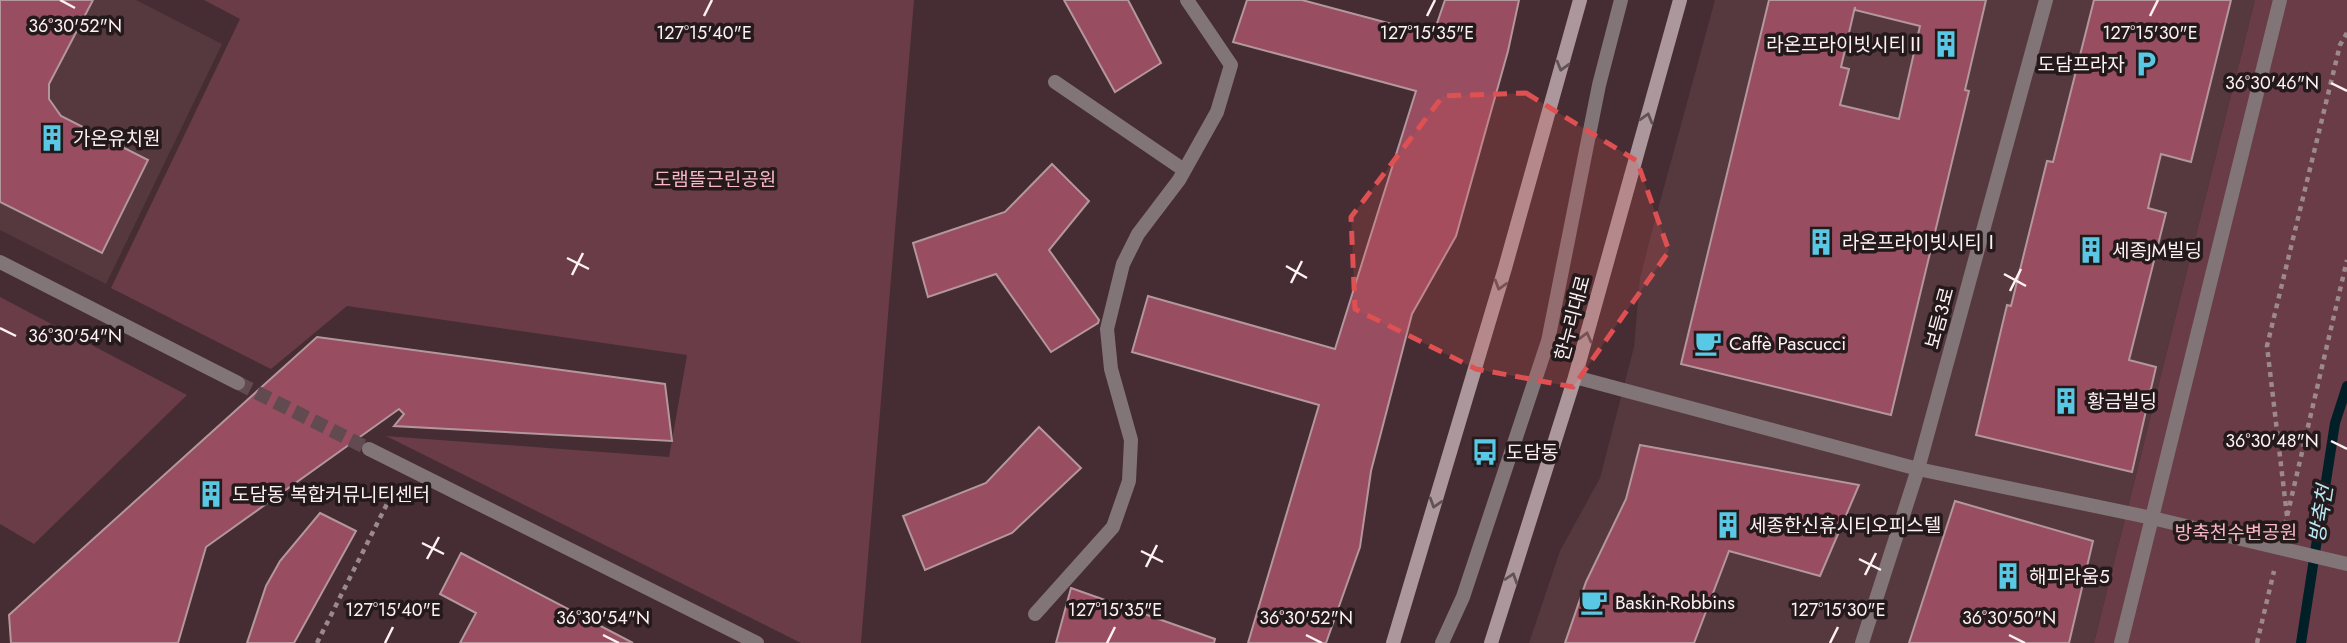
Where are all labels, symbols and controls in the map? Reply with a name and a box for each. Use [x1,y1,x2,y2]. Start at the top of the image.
text: 36°30'52"N [28,13,122,39]
text: 127°15'40"E [656,20,752,46]
text: 127°15'35"E [1380,20,1474,46]
text: 127°15'30"E [2102,20,2198,46]
building icon: 라온프라이빗시티Ⅱ [1931,29,1961,59]
place label: 라온프라이빗시티Ⅱ [1766,31,1925,58]
parking icon: 도담프라자 [2131,49,2161,79]
place label: 도담프라자 [2038,51,2125,78]
one-way arrow [1555,59,1570,71]
text: 36°30'46"N [2225,70,2319,96]
one-way arrow [1639,112,1654,124]
building icon: 가온유치원 [37,123,67,153]
place label: 가온유치원 [73,125,160,152]
park label: 도램뜰근린공원 [654,166,776,193]
building icon: 라온프라이빗시티Ⅰ [1806,227,1836,257]
place label: 라온프라이빗시티Ⅰ [1842,229,2001,256]
building icon: 세종JM빌딩 [2076,235,2106,265]
place label: 세종JM빌딩 [2112,237,2202,264]
street label: 한누리대로 [1548,272,1597,364]
one-way arrow [1493,278,1508,290]
street label: 보듬3로 [1918,284,1961,352]
text: 36°30'54"N [28,323,122,349]
cafe icon: Caffè Pascucci [1693,328,1723,358]
place label: Caffè Pascucci [1729,330,1846,357]
one-way arrow [1578,331,1593,343]
building icon: 황금빌딩 [2051,386,2081,416]
place label: 황금빌딩 [2087,388,2157,415]
text: 36°30'48"N [2225,428,2319,454]
bus stop icon: 도담동 [1470,437,1500,467]
place label: 도담동 [1506,439,1558,466]
building icon: 도담동 복합커뮤니티센터 [196,479,226,509]
water label: 방축천 [2302,480,2341,545]
place label: 도담동 복합커뮤니티센터 [232,481,430,508]
one-way arrow [1429,496,1444,508]
building icon: 세종한신휴시티오피스텔 [1713,510,1743,540]
place label: 세종한신휴시티오피스텔 [1749,512,1941,539]
park label: 방축천수변공원 [2175,519,2297,546]
building icon: 해피라움5 [1993,561,2023,591]
place label: 해피라움5 [2029,563,2110,590]
one-way arrow [1504,572,1518,585]
cafe icon: Baskin-Robbins [1579,587,1609,617]
place label: Baskin-Robbins [1615,589,1735,616]
text: 127°15'40"E [345,597,441,623]
text: 127°15'35"E [1068,597,1162,623]
text: 127°15'30"E [1790,597,1886,623]
text: 36°30'54"N [556,605,650,631]
text: 36°30'52"N [1259,605,1353,631]
text: 36°30'50"N [1962,605,2056,631]

